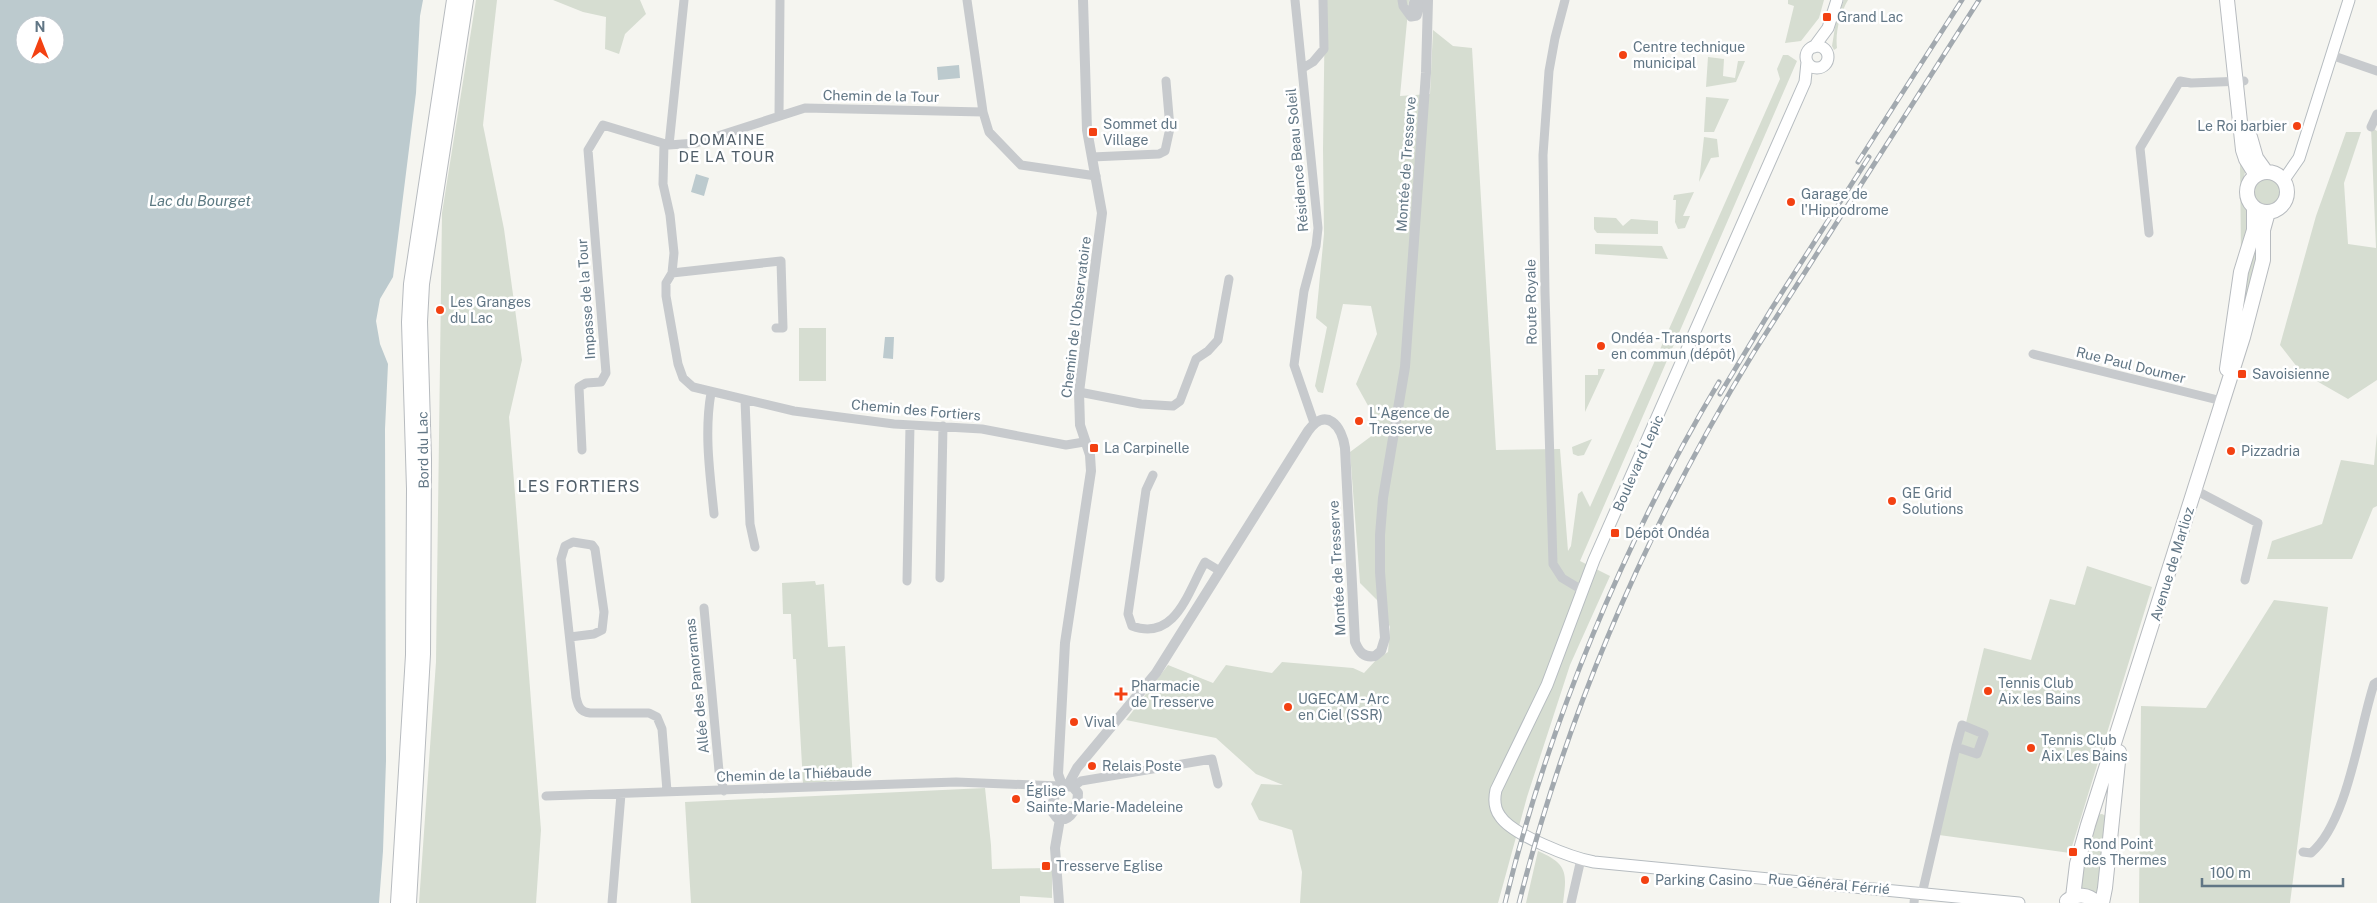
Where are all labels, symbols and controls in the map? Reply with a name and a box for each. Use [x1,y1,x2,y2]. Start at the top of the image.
place label: Grand Lac [1837,9,1903,25]
marker: Grand Lac [1821,11,1833,23]
north arrow [15,15,65,65]
text: N [35,19,45,35]
place label: Centre technique municipal [1633,39,1745,71]
marker: Centre technique municipal [1617,49,1629,61]
street label: Chemin de la Tour [823,87,939,105]
street label: Résidence Beau Soleil [1283,87,1311,233]
street label: Montée de Tresserve [1393,96,1419,232]
place label: Sommet du Village [1103,116,1177,148]
place label: Le Roi barbier [2197,118,2287,134]
marker: Le Roi barbier [2291,120,2303,132]
marker: Sommet du Village [1087,126,1099,138]
district label: DOMAINE DE LA TOUR [679,131,775,165]
place label: Garage de l'Hippodrome [1801,186,1889,218]
water label: Lac du Bourget [149,192,251,209]
marker: Garage de l'Hippodrome [1785,196,1797,208]
street label: Chemin de l'Observatoire [1058,235,1094,399]
street label: Impasse de la Tour [574,238,598,360]
street label: Route Royale [1522,259,1540,345]
place label: Les Granges du Lac [450,294,531,326]
marker: Les Granges du Lac [434,304,446,316]
place label: Ondéa - Transports en commun (dépôt) [1611,330,1736,362]
marker: Ondéa - Transports en commun (dépôt) [1595,340,1607,352]
street label: Rue Paul Doumer [2075,344,2187,386]
place label: Savoisienne [2252,366,2330,382]
marker: Savoisienne [2236,368,2248,380]
street label: Chemin des Fortiers [851,396,981,424]
place label: L'Agence de Tresserve [1369,405,1450,437]
street label: Bord du Lac [414,411,432,489]
street label: Boulevard Lepic [1610,412,1666,514]
marker: L'Agence de Tresserve [1353,415,1365,427]
place label: La Carpinelle [1104,440,1190,456]
marker: La Carpinelle [1088,442,1100,454]
place label: Pizzadria [2241,443,2300,459]
marker: Pizzadria [2225,445,2237,457]
district label: LES FORTIERS [517,477,641,496]
place label: GE Grid Solutions [1902,485,1963,517]
marker: GE Grid Solutions [1886,495,1898,507]
street label: Montée de Tresserve [1325,500,1349,636]
street label: Avenue de Marlioz [2147,505,2197,623]
place label: Dépôt Ondéa [1625,525,1710,541]
marker: Dépôt Ondéa [1609,527,1621,539]
street label: Allée des Panoramas [682,618,712,754]
place label: Tennis Club Aix les Bains [1998,675,2081,707]
place label: Pharmacie de Tresserve [1131,678,1214,710]
marker: Tennis Club Aix les Bains [1982,685,1994,697]
marker: Pharmacie de Tresserve [1115,688,1127,700]
place label: UGECAM - Arc en Ciel (SSR) [1298,691,1390,723]
marker: UGECAM - Arc en Ciel (SSR) [1282,701,1294,713]
place label: Vival [1084,714,1116,730]
marker: Vival [1068,716,1080,728]
place label: Tennis Club Aix Les Bains [2041,732,2128,764]
marker: Tennis Club Aix Les Bains [2025,742,2037,754]
place label: Relais Poste [1102,758,1182,774]
marker: Relais Poste [1086,760,1098,772]
street label: Chemin de la Thiébaude [716,763,872,785]
place label: Église Sainte-Marie-Madeleine [1026,782,1183,815]
marker: Église Sainte-Marie-Madeleine [1010,793,1022,805]
place label: Rond Point des Thermes [2083,836,2167,868]
marker: Rond Point des Thermes [2067,846,2079,858]
scale bar [2202,856,2343,888]
place label: Tresserve Eglise [1056,858,1163,874]
marker: Tresserve Eglise [1040,860,1052,872]
text: 100 m [2210,864,2251,881]
street label: Rue Général Férrié [1768,871,1890,897]
place label: Parking Casino [1655,872,1753,888]
marker: Parking Casino [1639,874,1651,886]

